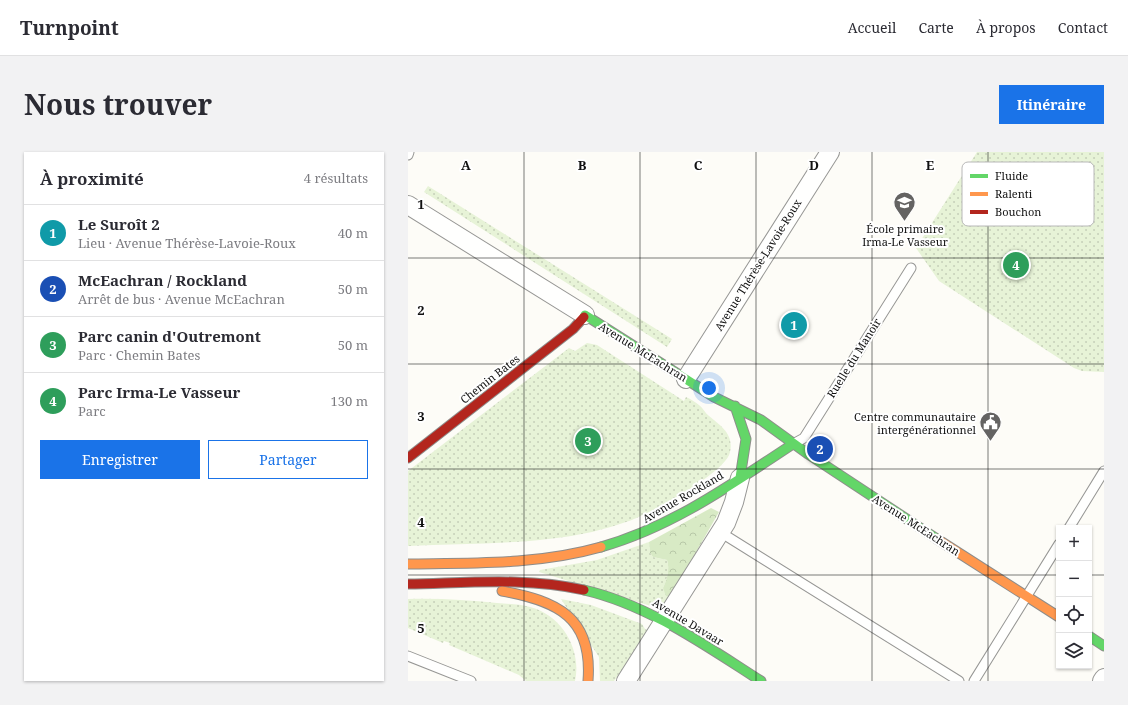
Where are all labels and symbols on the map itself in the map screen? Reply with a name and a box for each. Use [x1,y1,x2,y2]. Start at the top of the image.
text: A [461,156,471,174]
text: B [578,156,587,174]
text: C [694,156,703,174]
text: D [809,156,819,174]
text: E [926,156,935,174]
legend [962,162,1094,226]
text: Fluide [995,168,1028,183]
text: Ralenti [995,186,1033,201]
school or university icon: École primaire Irma-Le Vasseur [892,190,918,223]
text: 1 [417,195,425,213]
street label: Avenue Thérèse-Lavoie-Roux [711,196,805,333]
text: Bouchon [995,204,1041,219]
place label: École primaire Irma-Le Vasseur [862,221,949,249]
pin: 4 [1003,250,1029,280]
text: 2 [417,301,425,319]
pin: 1 [781,310,807,340]
street label: Ruelle du Manoir [823,315,884,400]
street label: Avenue McEachran [596,318,690,385]
street label: Chemin Bates [457,351,523,407]
your location [699,378,719,398]
text: 3 [417,407,425,425]
place label: Centre communautaire intergénérationnel [854,409,977,437]
public building icon: Centre communautaire intergénérationnel [978,410,1004,443]
pin: 3 [575,426,601,456]
pin: 2 [807,434,833,464]
street label: Avenue Rockland [640,467,726,526]
street label: Avenue McEachran [870,491,963,559]
text: 4 [417,513,425,531]
street label: Avenue Davaar [650,594,727,649]
text: 5 [417,619,425,637]

